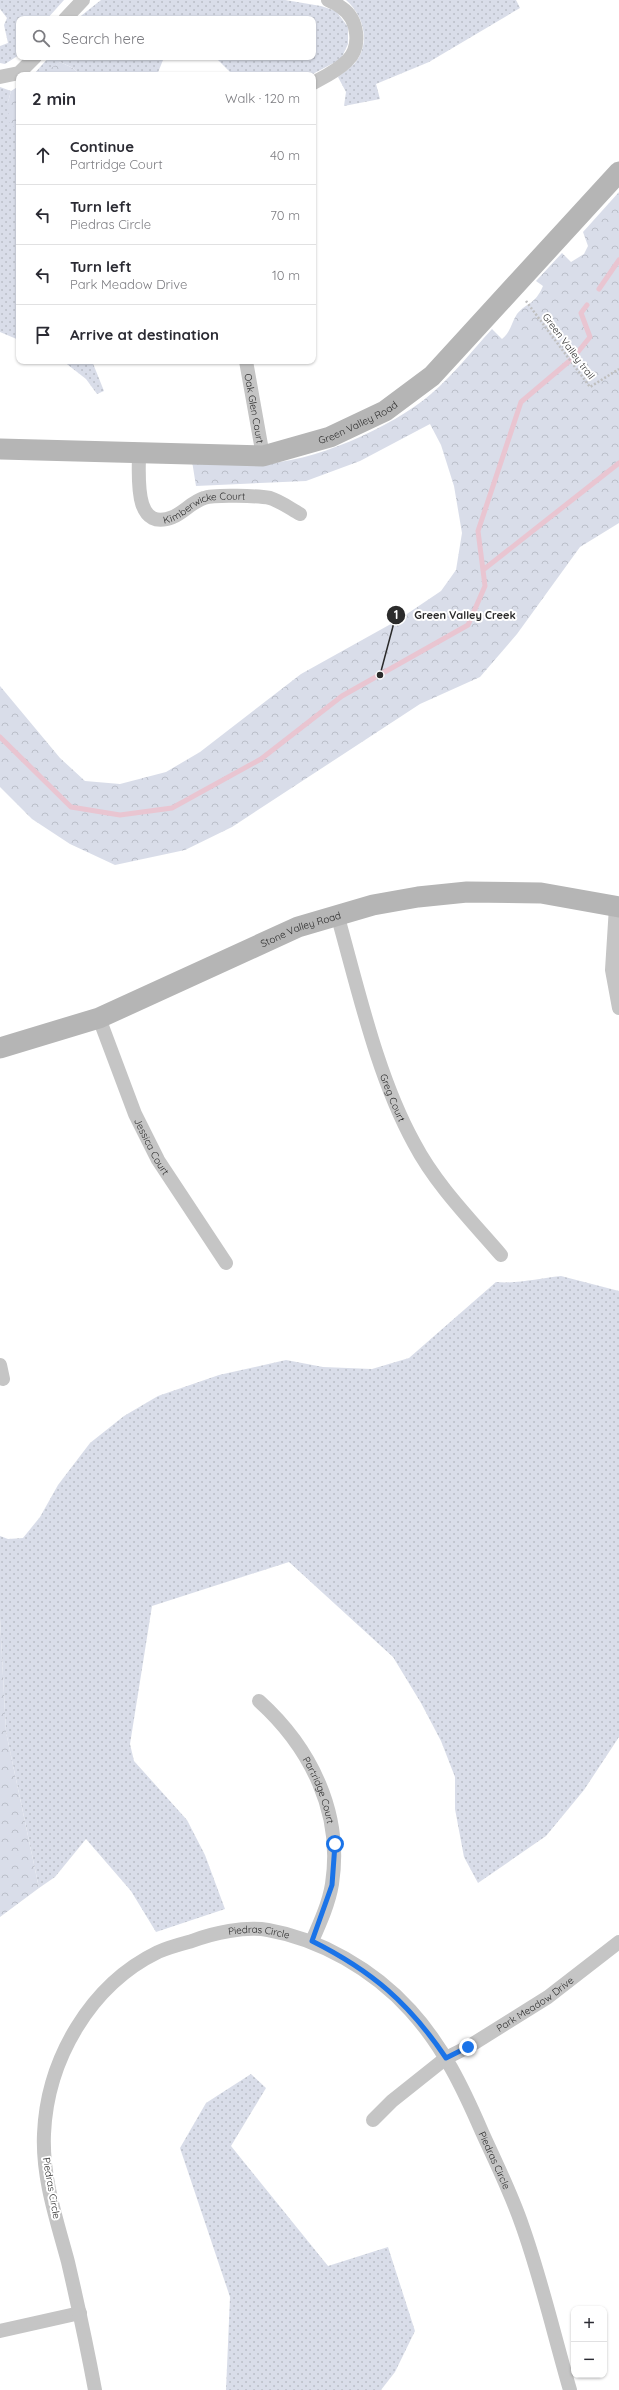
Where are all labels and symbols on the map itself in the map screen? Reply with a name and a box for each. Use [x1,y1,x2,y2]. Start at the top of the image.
street label: Green Valley trail [540,311,598,382]
street label: Oak Glen Court [241,372,267,445]
street label: Green Valley Road [317,398,400,447]
street label: Kimberwicke Court [162,490,246,527]
callout: Green Valley Creek [386,603,524,626]
text: 1 [394,607,398,622]
text: Green Valley Creek [414,608,516,622]
street label: Stone Valley Road [258,909,342,950]
street label: Greg Court [377,1072,408,1124]
street label: Jessica Court [131,1116,172,1178]
street label: Partridge Court [300,1754,337,1825]
route start [326,1835,344,1853]
street label: Piedras Circle [227,1923,292,1942]
street label: Park Meadow Drive [494,1973,577,2035]
route end [459,2038,477,2056]
street label: Piedras Circle [476,2129,513,2192]
street label: Piedras Circle [40,2156,63,2220]

